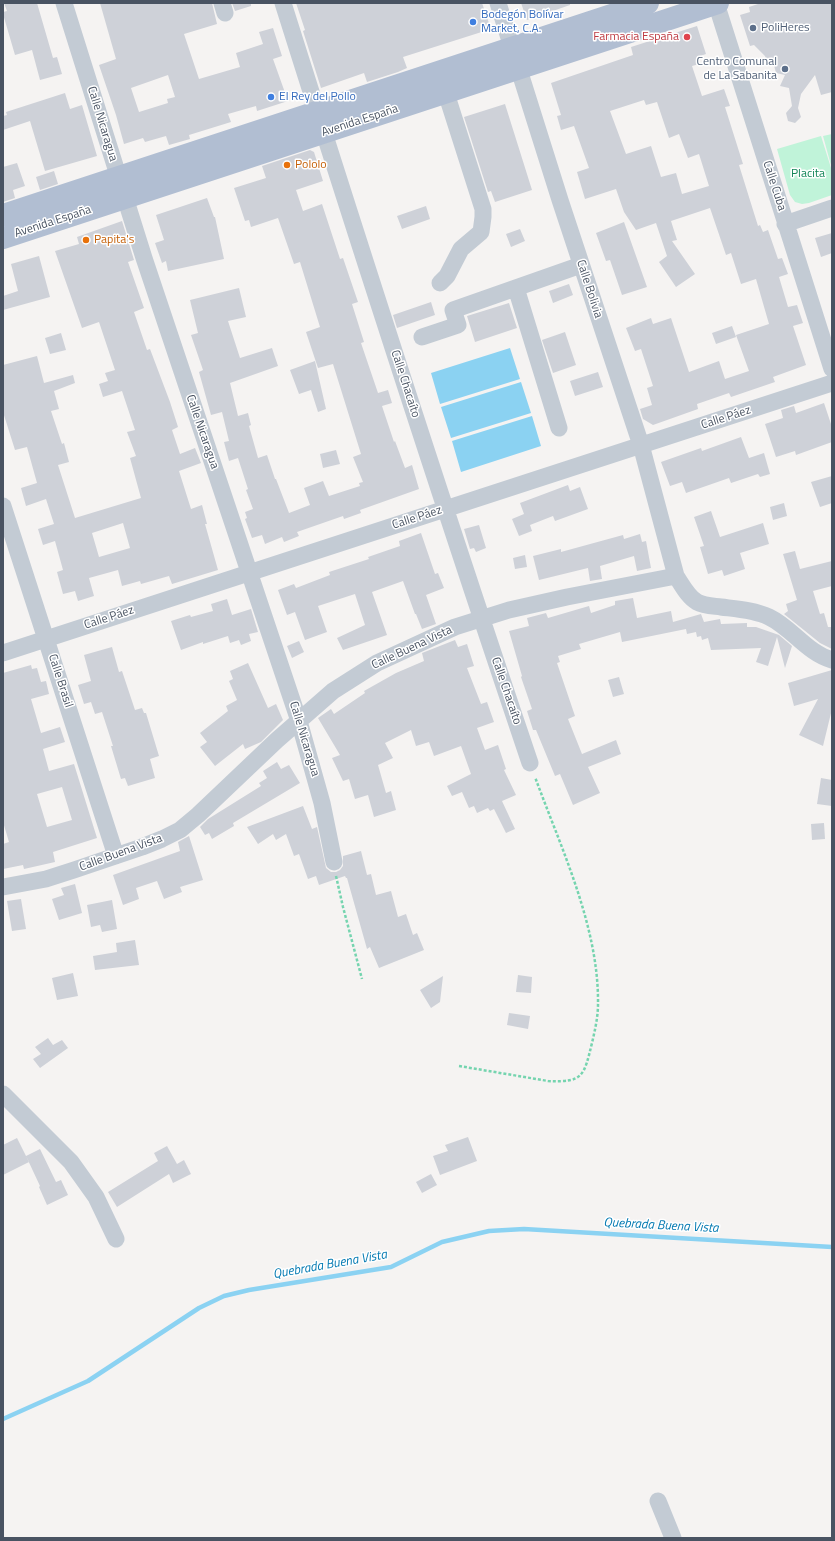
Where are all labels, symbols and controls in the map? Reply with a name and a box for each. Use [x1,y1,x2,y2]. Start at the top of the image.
place label: Bodegón Bolívar Market, C.A. [481,8,564,36]
marker: Bodegón Bolívar Market, C.A. [468,17,478,27]
place label: PoliHeres [761,21,810,35]
marker: PoliHeres [748,23,758,33]
place label: Farmacia España [593,30,679,44]
marker: Farmacia España [682,32,692,42]
place label: Centro Comunal de La Sabanita [697,55,777,83]
marker: Centro Comunal de La Sabanita [780,64,790,74]
street label: Calle Nicaragua [84,85,120,163]
place label: El Rey del Pollo [279,90,356,104]
marker: El Rey del Pollo [266,92,276,102]
street label: Avenida España [320,102,400,140]
place label: Pololo [295,158,327,172]
street label: Calle Cuba [759,159,789,213]
marker: Pololo [282,160,292,170]
park label: Placita [791,167,825,181]
street label: Avenida España [13,203,93,241]
place label: Papita's [94,233,134,247]
marker: Papita's [81,235,91,245]
street label: Calle Bolivia [573,258,605,320]
street label: Calle Chacaíto [387,348,423,420]
street label: Calle Nicaragua [183,393,221,471]
street label: Calle Páez [699,403,753,433]
street label: Calle Páez [390,503,444,533]
street label: Calle Páez [82,603,136,633]
street label: Calle Buena Vista [369,623,455,673]
street label: Calle Brasil [45,652,75,710]
street label: Calle Chacaíto [488,655,524,727]
street label: Calle Nicaragua [286,700,322,778]
street label: Calle Buena Vista [78,831,164,875]
water label: Quebrada Buena Vista [603,1215,719,1237]
water label: Quebrada Buena Vista [272,1247,388,1283]

